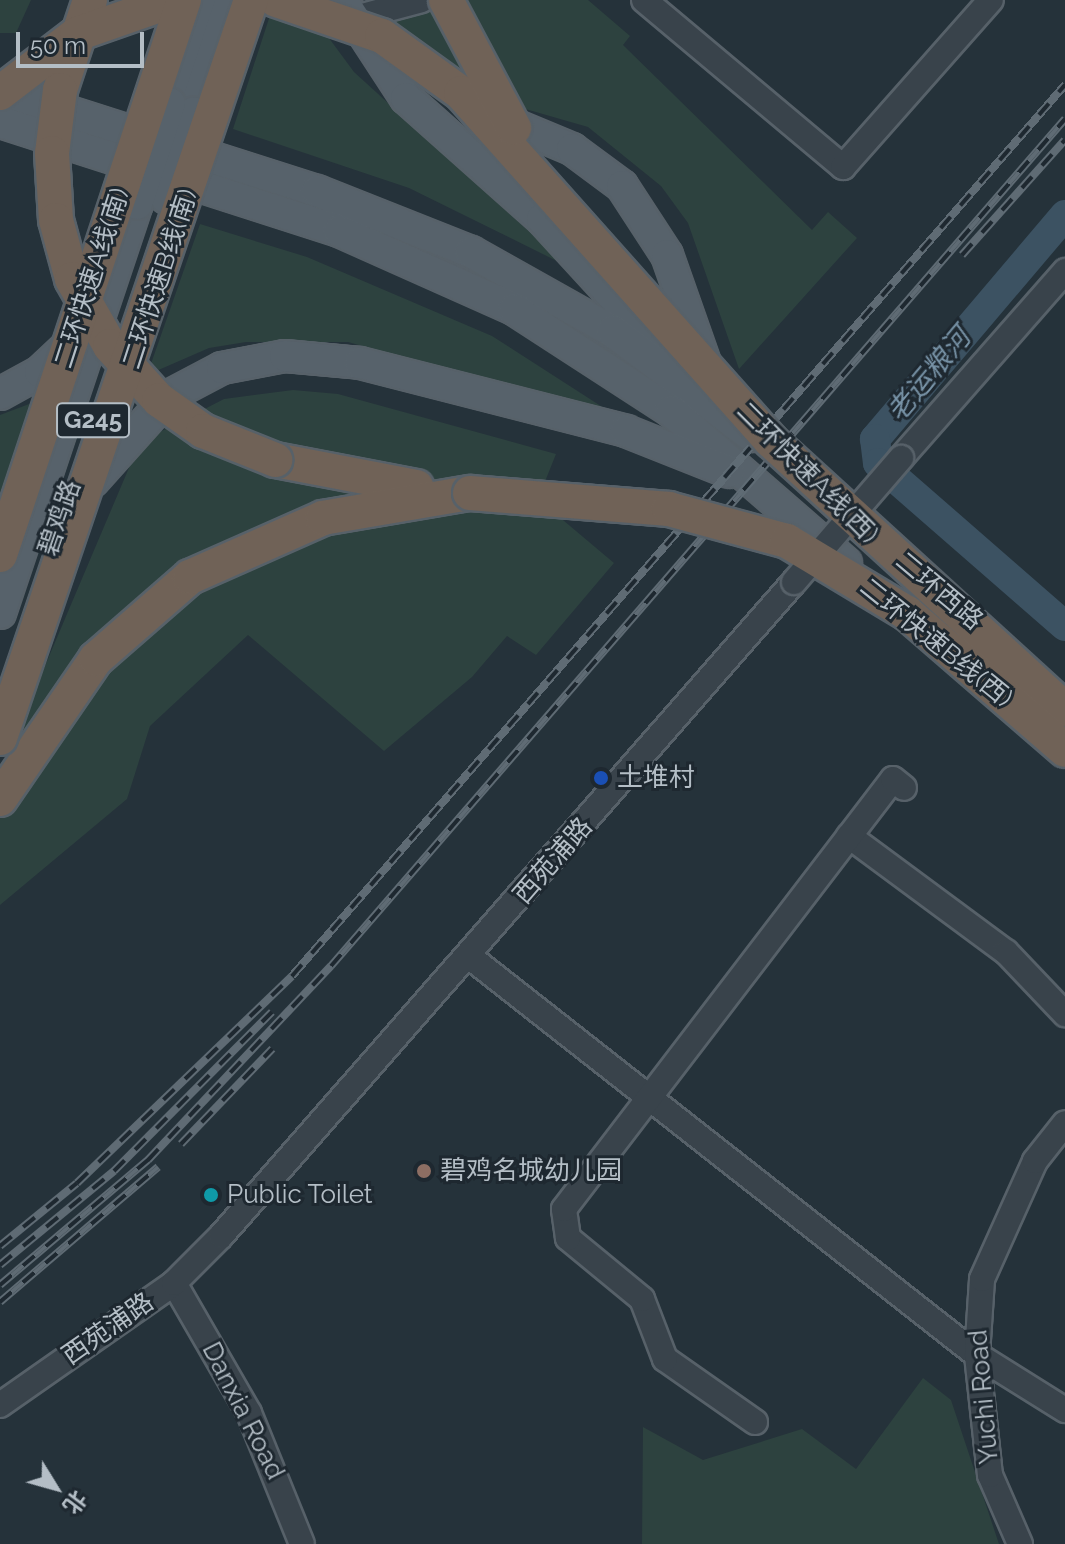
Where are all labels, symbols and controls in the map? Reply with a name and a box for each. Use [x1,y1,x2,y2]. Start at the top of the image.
scale bar [20,16,148,66]
text: 50 m [30,31,86,60]
street label: 二环快速A线(南) [48,184,136,372]
street label: 二环快速B线(南) [116,185,204,373]
water label: 老运粮河 [880,321,978,429]
street label: 二环快速A线(西) [730,396,884,550]
road number: G245 [55,400,131,440]
street label: 碧鸡路 [33,476,87,560]
street label: 二环西路 [889,546,989,636]
street label: 二环快速B线(西) [853,572,1019,714]
place label: 土堆村 [617,762,695,794]
marker: 土堆村 [592,769,610,787]
street label: 西苑浦路 [507,812,599,910]
place label: 碧鸡名城幼儿园 [440,1155,622,1187]
marker: 碧鸡名城幼儿园 [415,1162,433,1180]
place label: Public Toilet [227,1179,373,1211]
marker: Public Toilet [202,1186,220,1204]
street label: 西苑浦路 [56,1286,160,1372]
street label: Yuchi Road [963,1328,1005,1466]
street label: Danxia Road [195,1337,291,1485]
north arrow [16,1448,96,1528]
text: 北 [58,1486,92,1519]

